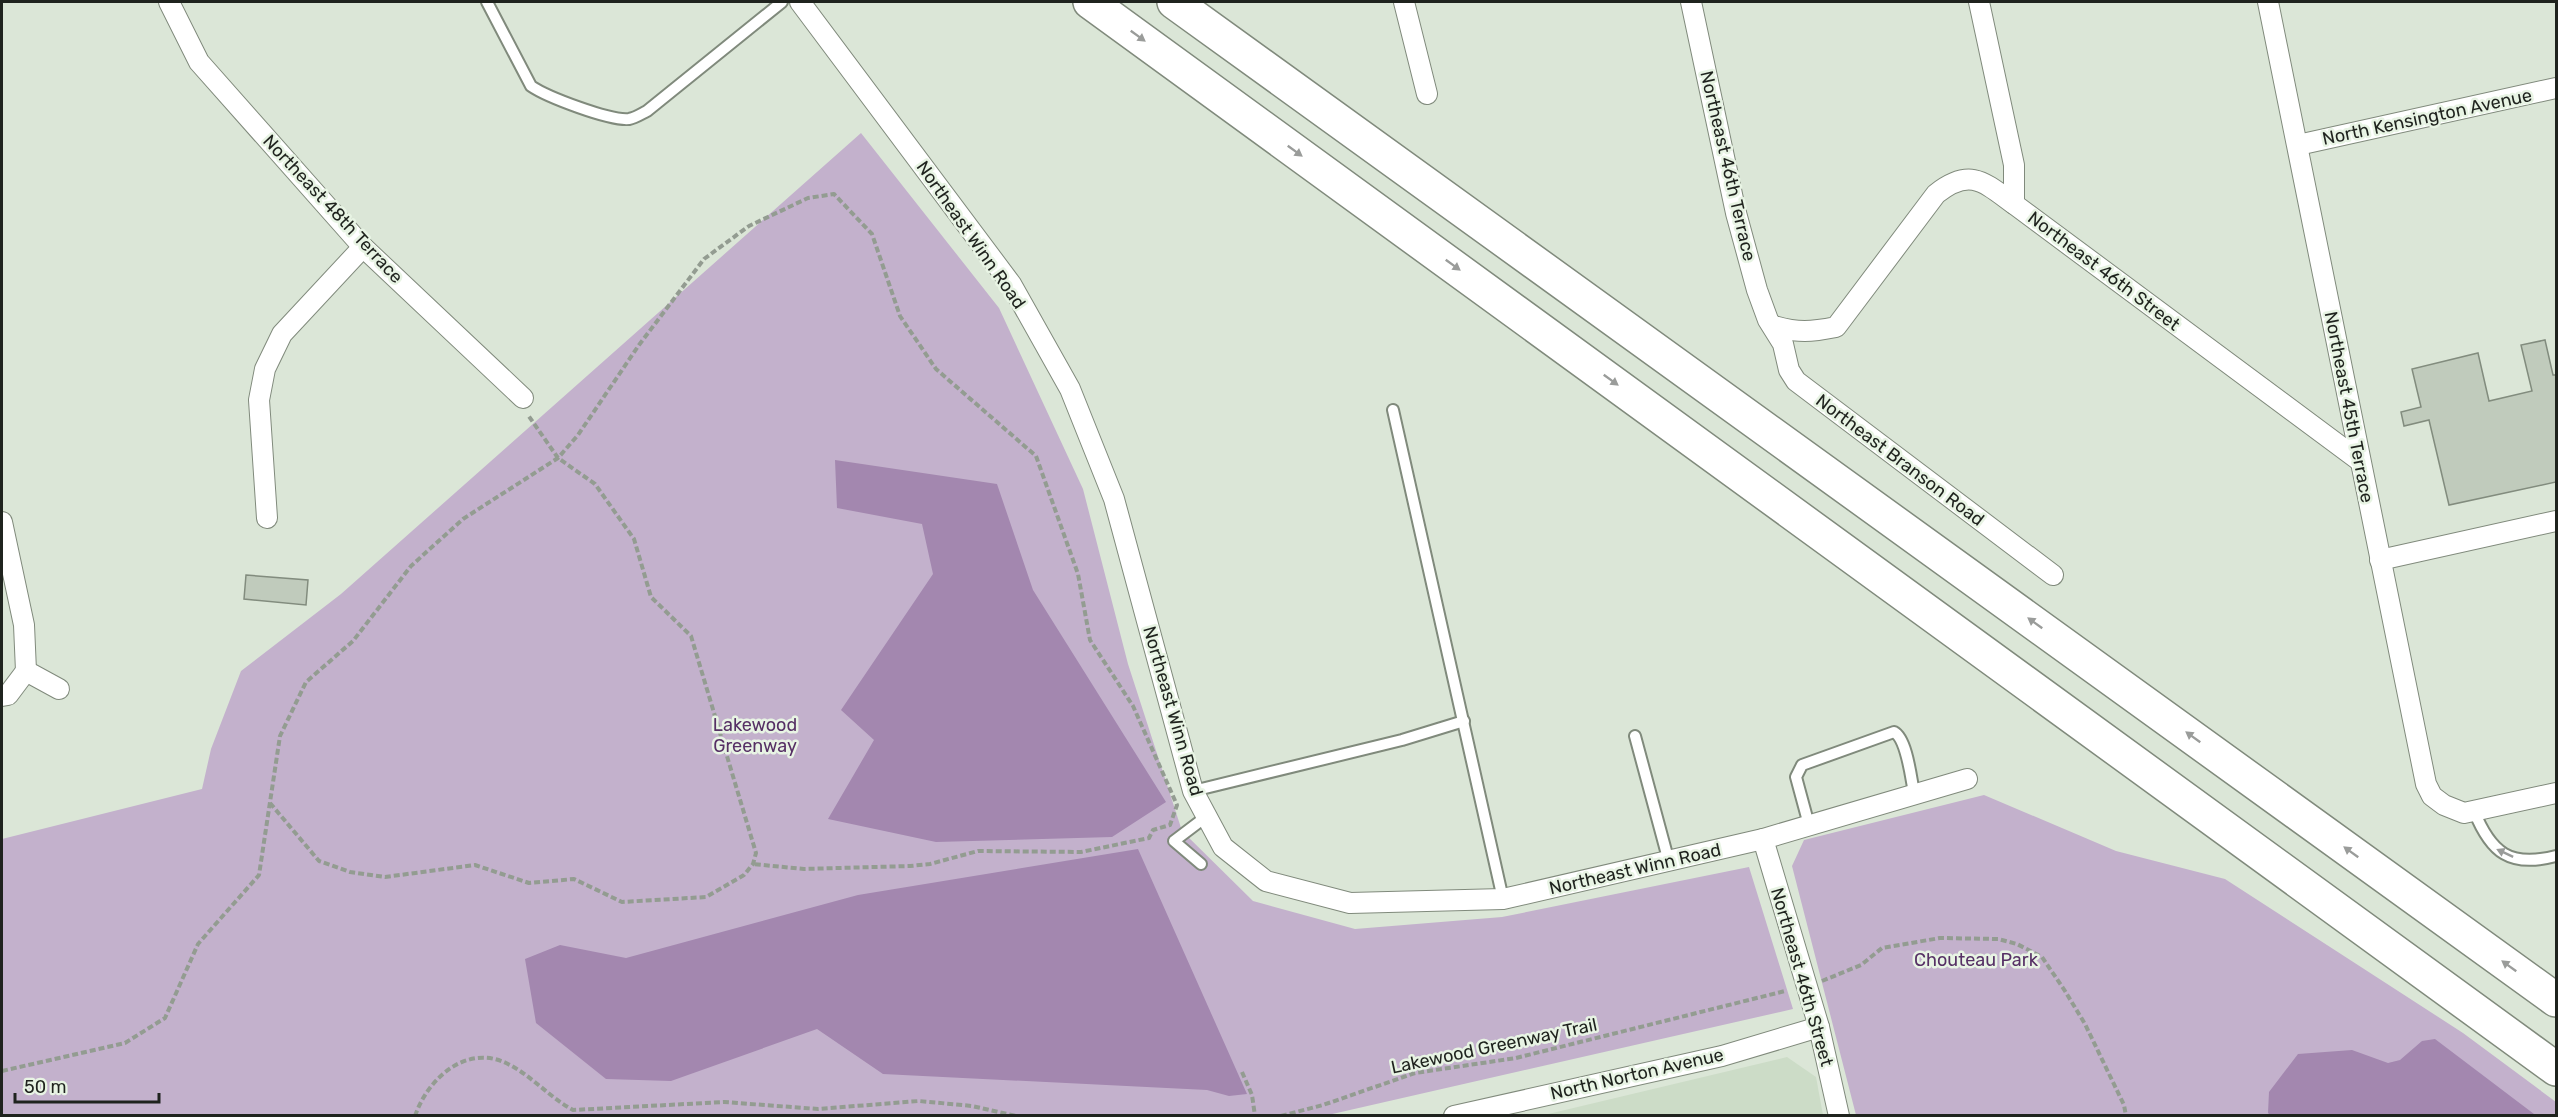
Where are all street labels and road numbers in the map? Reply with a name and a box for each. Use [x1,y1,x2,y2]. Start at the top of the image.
street label: Northeast 46th Terrace [1695,69,1761,263]
street label: North Kensington Avenue [2320,84,2534,150]
street label: Northeast 48th Terrace [258,130,408,288]
street label: Northeast Winn Road [912,157,1030,313]
street label: Northeast 46th Street [2024,207,2184,335]
street label: Northeast 45th Terrace [2320,309,2378,505]
street label: Northeast Branson Road [1811,389,1989,531]
street label: Northeast Winn Road [1138,624,1208,798]
street label: Northeast Winn Road [1547,839,1723,899]
street label: Northeast 46th Street [1766,885,1838,1069]
street label: Lakewood Greenway Trail [1389,1013,1599,1079]
street label: North Norton Avenue [1548,1043,1726,1105]

